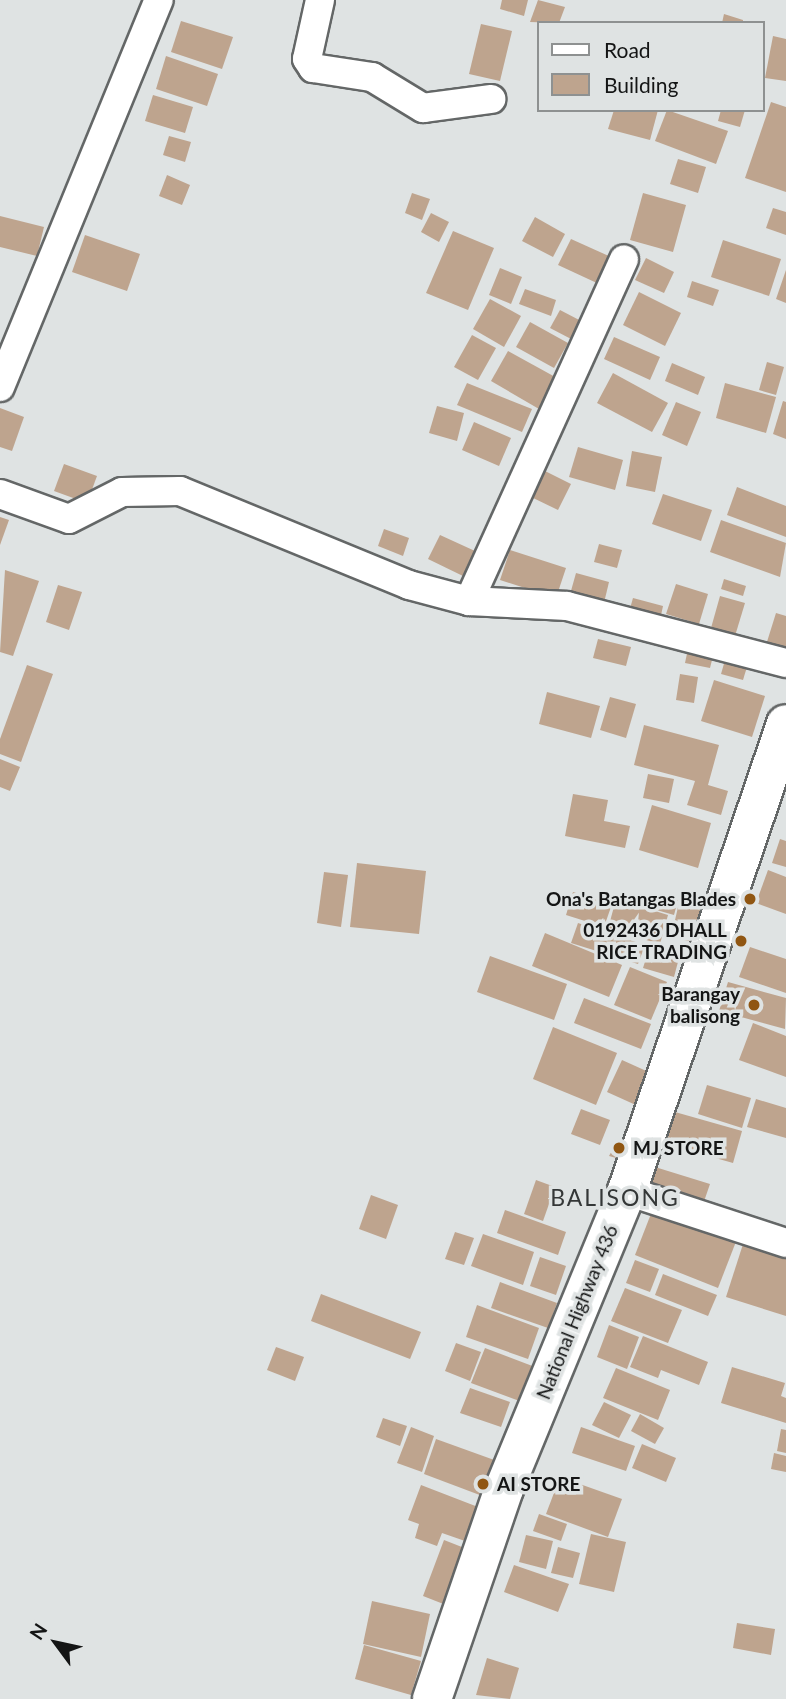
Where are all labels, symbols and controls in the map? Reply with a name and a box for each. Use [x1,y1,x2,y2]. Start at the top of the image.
legend [538,21,765,112]
text: Road [604,37,651,62]
text: Building [604,72,679,97]
place label: Ona's Batangas Blades [546,888,736,910]
marker: Ona's Batangas Blades [742,891,758,907]
place label: 0192436 DHALL RICE TRADING [583,919,727,963]
marker: 0192436 DHALL RICE TRADING [733,933,749,949]
place label: Barangay balisong [661,983,740,1027]
marker: Barangay balisong [746,997,762,1013]
place label: MJ STORE [633,1137,724,1159]
marker: MJ STORE [611,1140,627,1156]
district label: BALISONG [551,1183,679,1211]
street label: National Highway 436 [531,1221,623,1403]
place label: AI STORE [497,1473,580,1495]
marker: AI STORE [475,1476,491,1492]
north arrow [21,1608,91,1678]
text: N [24,1619,52,1644]

